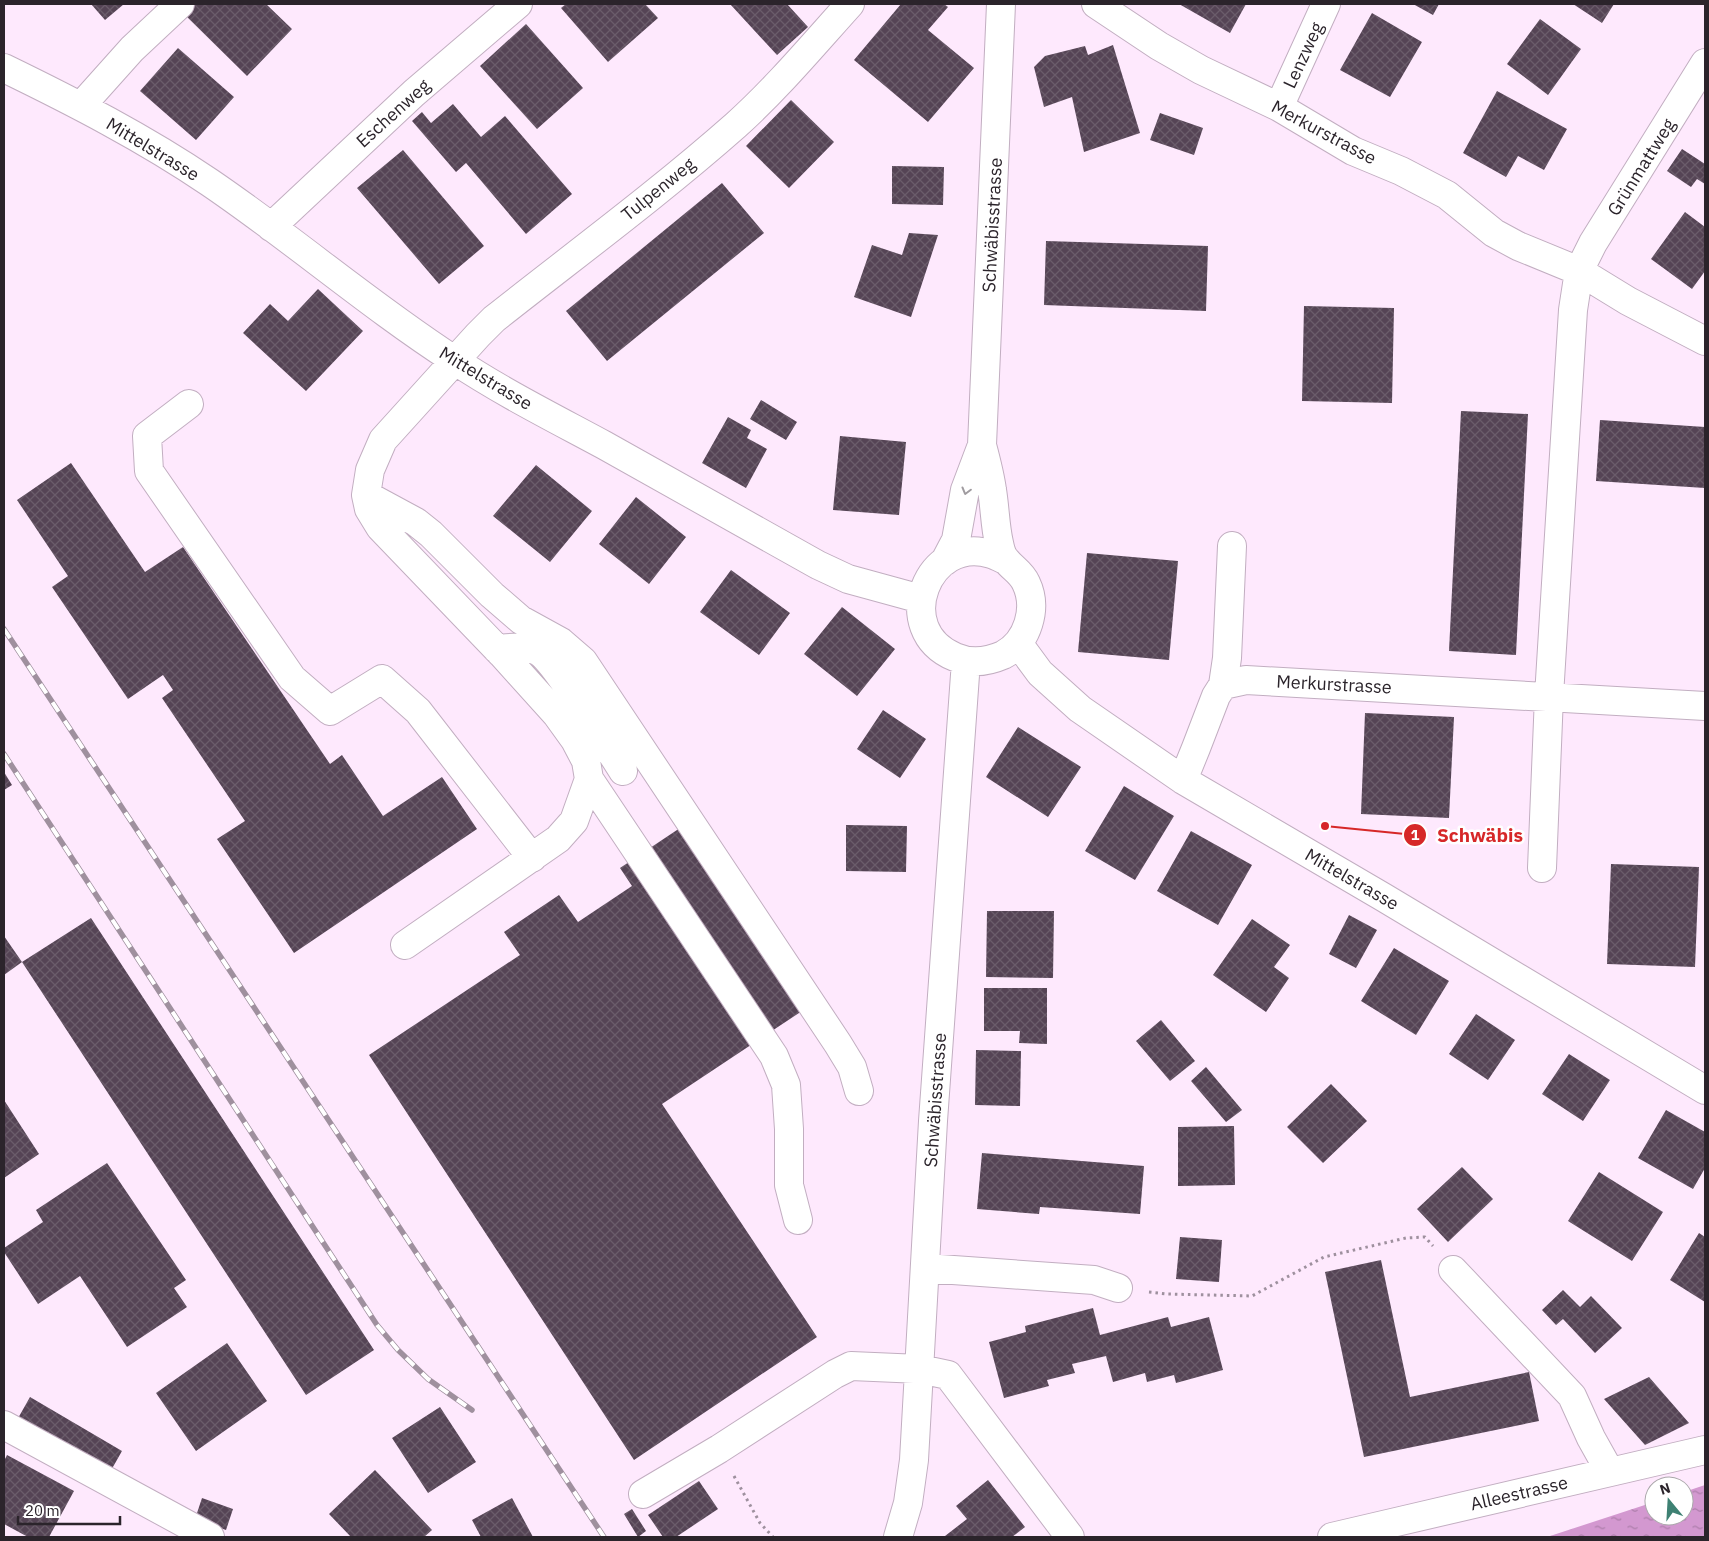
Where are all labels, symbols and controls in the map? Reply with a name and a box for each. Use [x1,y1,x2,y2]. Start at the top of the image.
street label: Lenzweg [1278,18,1329,92]
street label: Eschenweg [351,73,435,152]
street label: Merkurstrasse [1268,95,1381,169]
street label: Mittelstrasse [102,112,204,186]
street label: Grünmattweg [1602,114,1680,220]
street label: Tulpenweg [617,152,700,226]
street label: Schwäbisstrasse [977,157,1007,293]
street label: Mittelstrasse [435,341,537,415]
one-way arrow [961,487,971,495]
street label: Merkurstrasse [1276,669,1392,699]
callout: Schwäbis [1402,818,1533,852]
text: Schwäbis [1437,823,1523,847]
text: 1 [1410,825,1420,844]
street label: Mittelstrasse [1301,843,1403,915]
street label: Schwäbisstrasse [919,1032,951,1168]
street label: Alleestrasse [1468,1471,1570,1515]
north arrow [1644,1476,1694,1526]
text: N [1657,1479,1673,1499]
scale bar [18,1494,120,1526]
text: 20 m [25,1501,60,1520]

